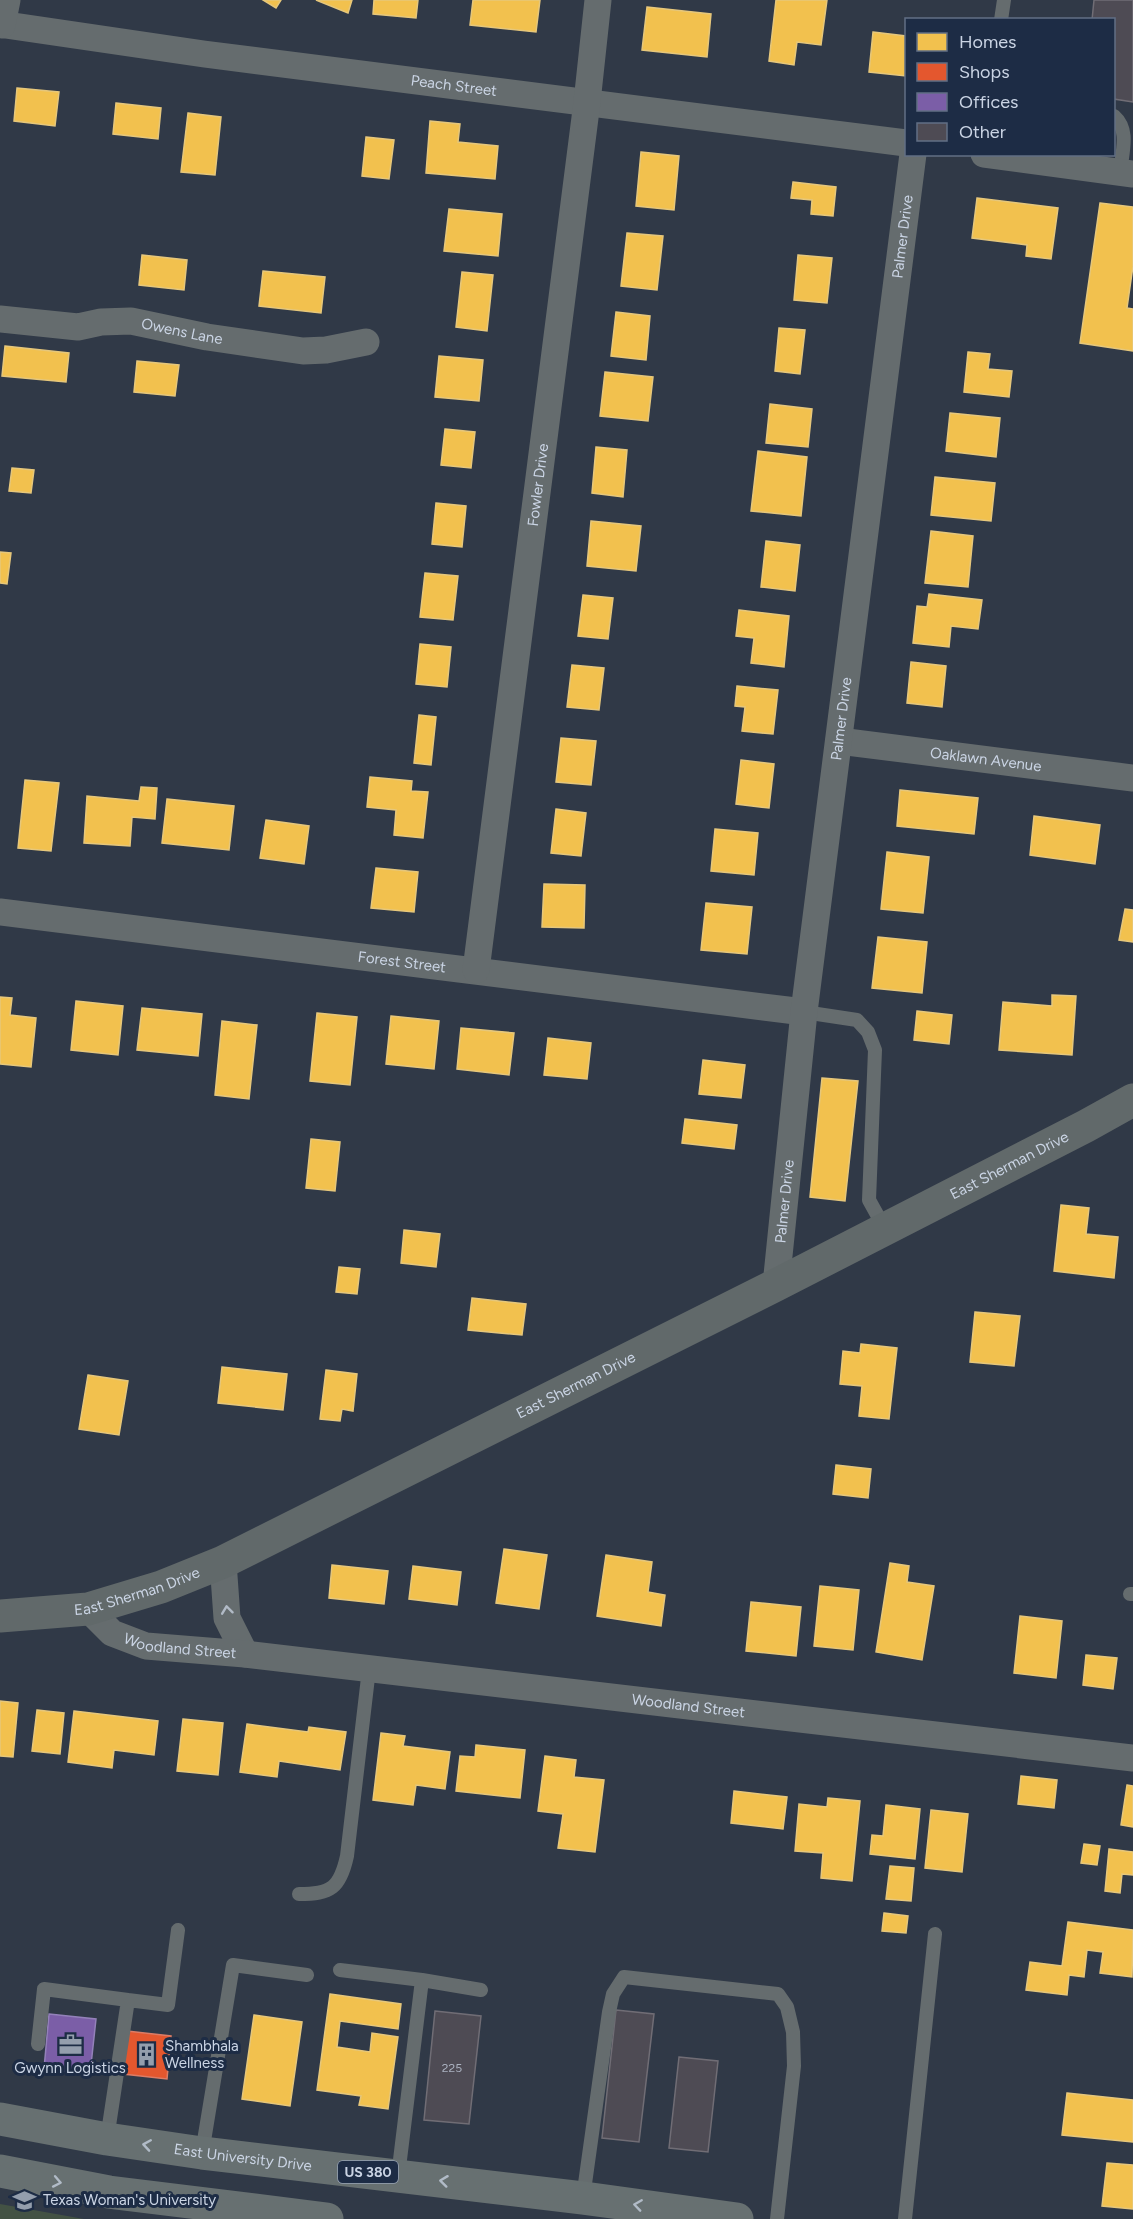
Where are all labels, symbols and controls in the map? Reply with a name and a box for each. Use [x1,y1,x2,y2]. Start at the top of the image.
legend [905,18,1115,156]
text: Homes [959,31,1017,53]
text: Shops [959,61,1010,83]
street label: Peach Street [410,71,498,100]
text: Offices [959,91,1018,113]
text: Other [959,121,1006,143]
street label: Palmer Drive [888,194,917,279]
street label: Owens Lane [140,314,224,348]
street label: Fowler Drive [524,442,552,527]
street label: Palmer Drive [827,676,855,762]
street label: Oaklawn Avenue [929,744,1043,775]
street label: Forest Street [357,948,447,976]
street label: East Sherman Drive [947,1127,1072,1203]
street label: Palmer Drive [771,1159,798,1244]
street label: East Sherman Drive [513,1348,638,1423]
street label: East Sherman Drive [74,1563,202,1619]
one-way arrow [222,1605,234,1615]
street label: Woodland Street [121,1629,237,1662]
street label: Woodland Street [631,1690,746,1722]
office icon: Gwynn Logistics [57,2031,83,2057]
place label: Shambhala Wellness [165,2037,239,2072]
building icon: Shambhala Wellness [134,2042,160,2068]
place label: Gwynn Logistics [14,2059,126,2077]
house number: 225 [442,2061,462,2075]
one-way arrow [142,2139,151,2151]
street label: East University Drive [173,2140,313,2175]
road number: US 380 [338,2161,398,2183]
one-way arrow [52,2175,62,2188]
one-way arrow [440,2176,449,2188]
school or university icon: Texas Woman's University [12,2187,38,2213]
place label: Texas Woman's University [43,2191,216,2209]
one-way arrow [633,2200,642,2212]

